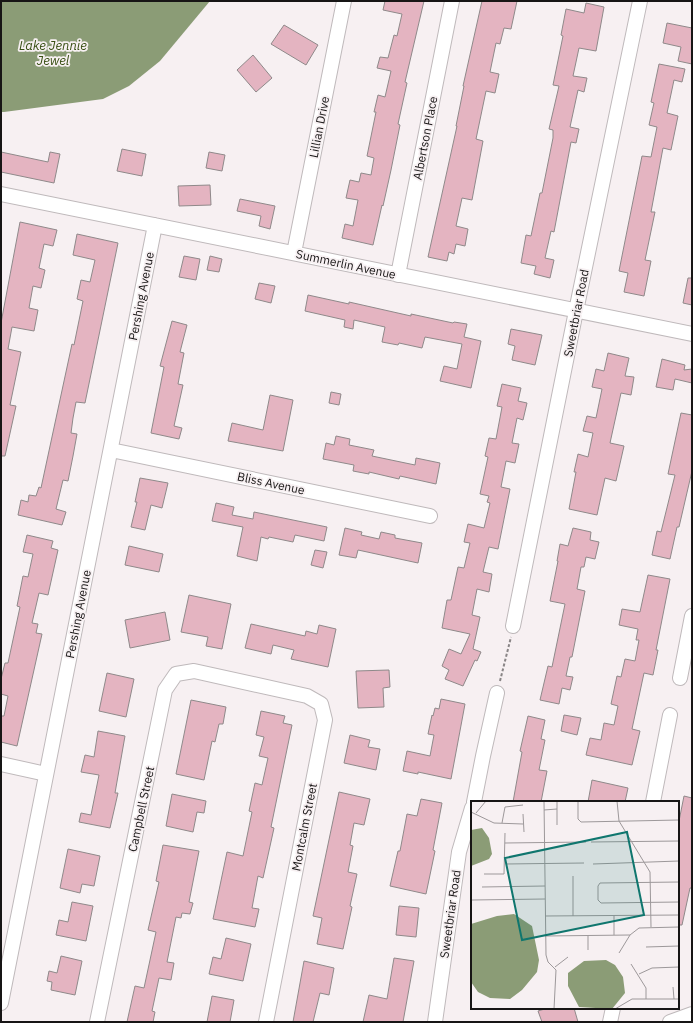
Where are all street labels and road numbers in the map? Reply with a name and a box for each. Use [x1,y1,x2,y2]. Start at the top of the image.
street label: Lillian Drive [306,95,332,159]
street label: Albertson Place [410,95,441,181]
street label: Summerlin Avenue [295,246,398,282]
street label: Pershing Avenue [125,250,157,341]
street label: Sweetbriar Road [560,268,592,358]
street label: Bliss Avenue [236,469,307,498]
street label: Pershing Avenue [62,568,94,659]
street label: Campbell Street [125,765,157,853]
street label: Montcalm Street [288,782,320,872]
street label: Sweetbriar Road [436,869,464,959]

